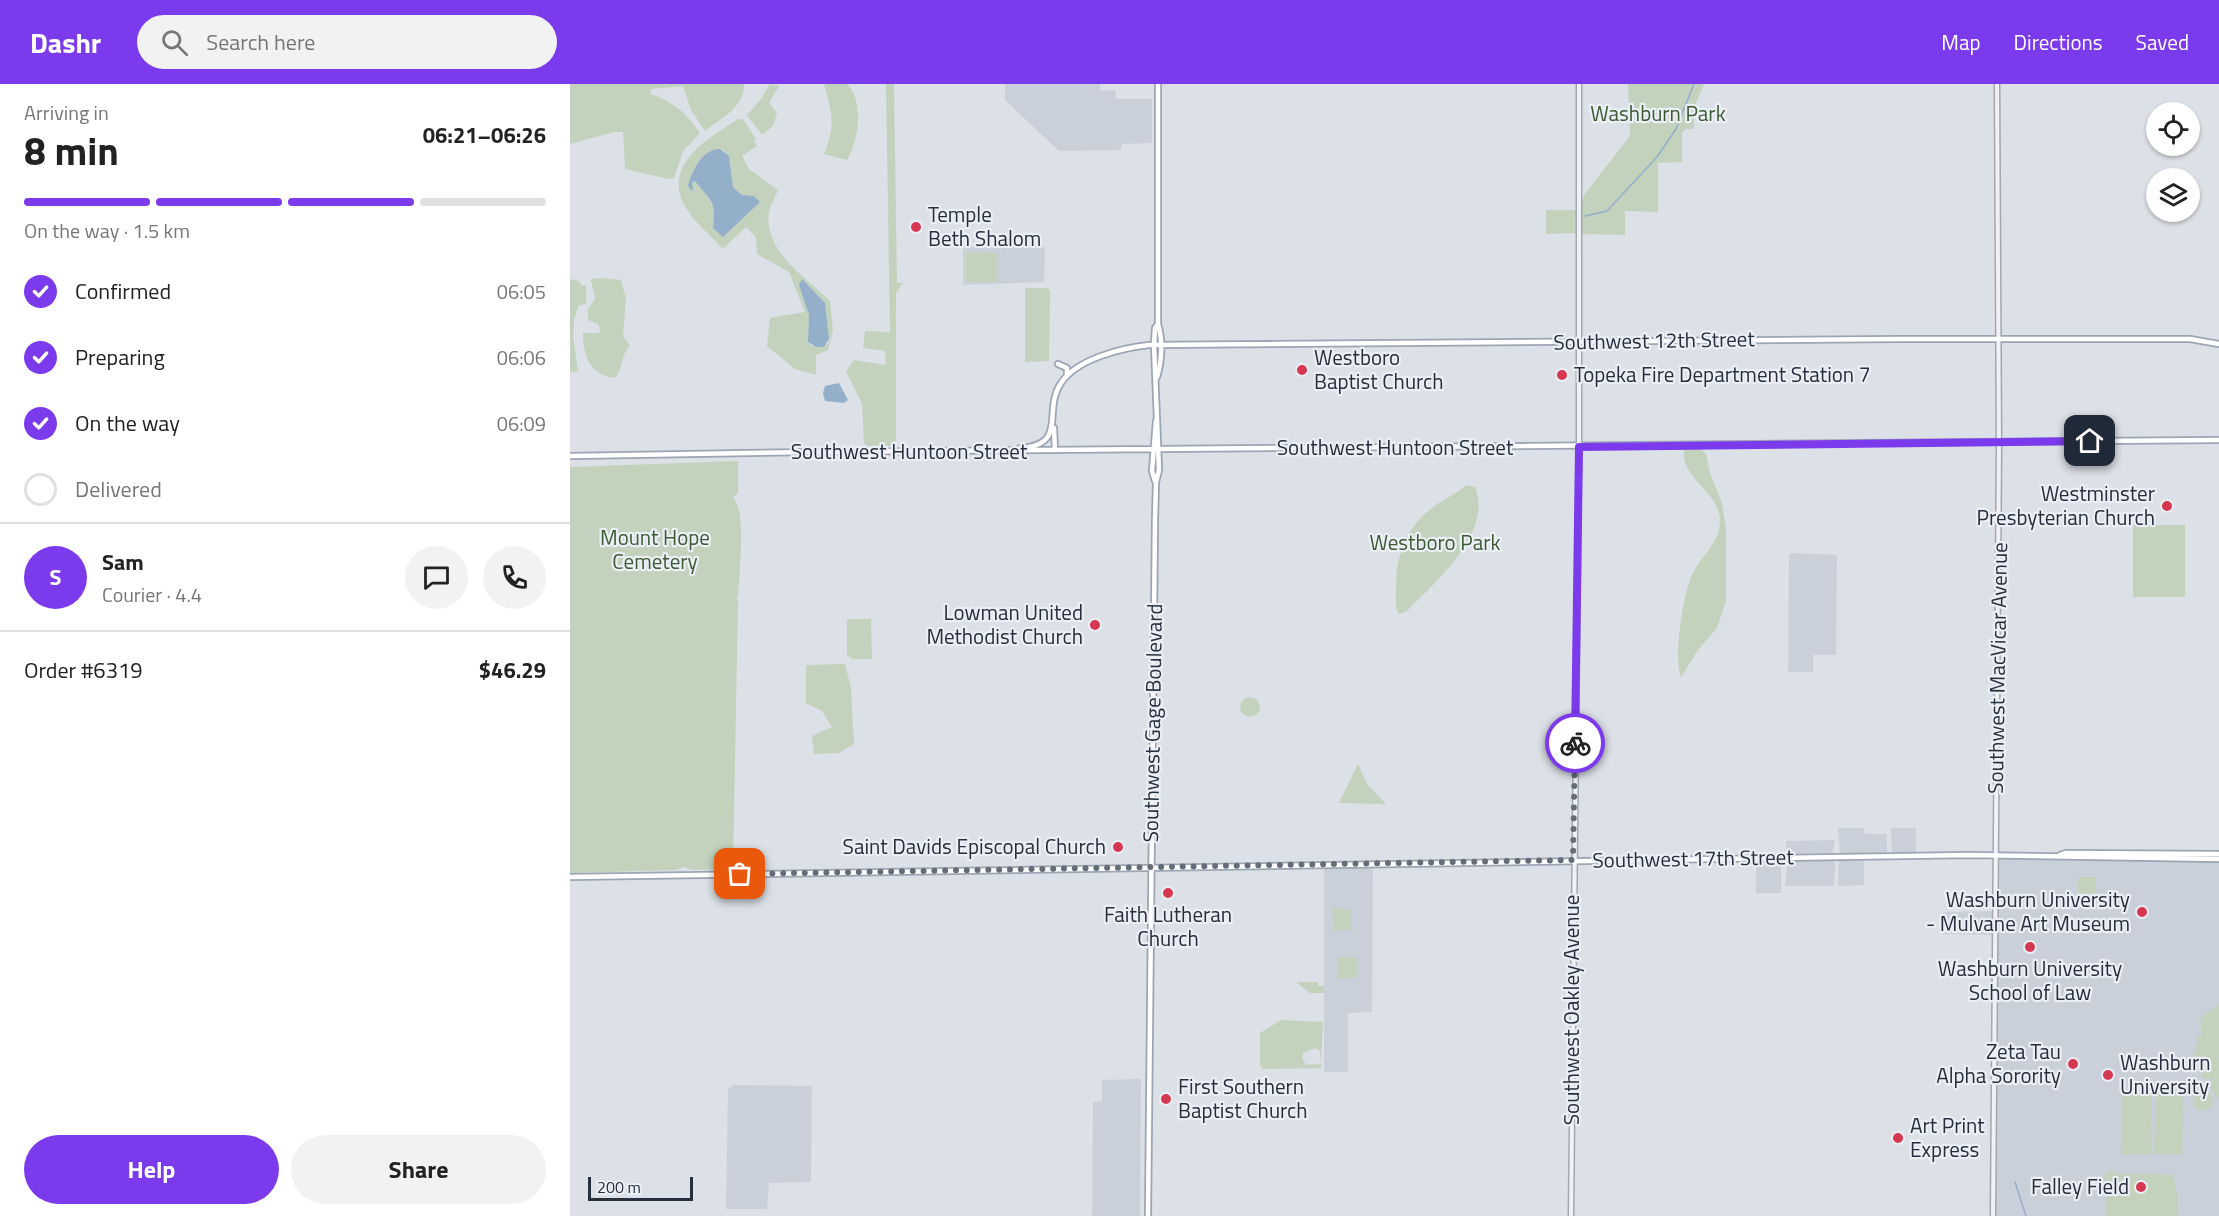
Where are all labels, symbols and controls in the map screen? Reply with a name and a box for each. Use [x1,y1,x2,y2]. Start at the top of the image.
search box [137,15,557,69]
text: Dashr [30,21,101,64]
text: Search here [206,25,315,59]
icon: search [158,26,191,59]
text: Map [1941,26,1981,58]
text: Directions [2014,26,2103,58]
text: Saved [2136,26,2189,58]
text: Arriving in [24,97,109,128]
park label: Washburn Park [1590,97,1726,129]
map controls [2146,102,2200,222]
button: locate [2146,102,2200,156]
text: 06:21–06:26 [423,118,546,152]
text: 8 min [24,121,119,180]
button: layers [2146,168,2200,222]
place label: Temple Beth Shalom [928,198,1041,254]
text: On the way · 1.5 km [24,215,190,246]
marker: Temple Beth Shalom [909,220,923,234]
text: Confirmed [75,274,171,308]
icon: check [24,275,57,308]
text: 06:05 [497,276,546,307]
street label: Southwest 12th Street [1553,322,1756,358]
text: Preparing [75,340,165,374]
icon: check [24,341,57,374]
place label: Westboro Baptist Church [1314,341,1444,397]
text: 06:06 [497,342,546,373]
place label: Topeka Fire Department Station 7 [1574,358,1871,390]
marker: Westboro Baptist Church [1295,363,1309,377]
marker: Topeka Fire Department Station 7 [1555,368,1569,382]
text: On the way [75,406,180,440]
icon: check [24,407,57,440]
text: 06:09 [497,408,546,439]
pin [2064,415,2115,466]
icon: home [2073,424,2106,457]
street label: Southwest Huntoon Street [1277,431,1514,463]
street label: Southwest Huntoon Street [791,435,1028,467]
text: Delivered [75,472,162,506]
place label: Westminster Presbyterian Church [1977,477,2155,533]
marker: Westminster Presbyterian Church [2160,499,2174,513]
park label: Mount Hope Cemetery [600,521,710,577]
park label: Westboro Park [1369,526,1501,558]
street label: Southwest MacVicar Avenue [1979,542,2015,794]
text: Sam [102,545,144,579]
button: chat [405,546,468,609]
button: phone [483,546,546,609]
text: S [50,560,61,594]
text: Courier · 4.4 [102,579,202,610]
place label: Lowman United Methodist Church [926,596,1083,652]
street label: Southwest Gage Boulevard [1134,603,1170,843]
marker: Lowman United Methodist Church [1088,618,1102,632]
text: Order #6319 [24,653,143,687]
text: $46.29 [479,653,546,687]
courier [1545,713,1605,773]
icon: bike [1559,727,1592,760]
place label: Saint Davids Episcopal Church [843,830,1106,862]
marker: Saint Davids Episcopal Church [1111,840,1125,854]
street label: Southwest 17th Street [1592,840,1795,876]
pin [714,848,765,899]
icon: bag [723,857,756,890]
place label: Washburn University - Mulvane Art Museum [1926,883,2130,939]
marker: Faith Lutheran Church [1161,886,1175,900]
street label: Southwest Oakley Avenue [1555,895,1587,1125]
place label: Faith Lutheran Church [1104,898,1232,954]
marker: Washburn University - Mulvane Art Museum [2135,905,2149,919]
marker: Washburn University School of Law [2023,940,2037,954]
place label: Washburn University School of Law [1938,952,2122,1008]
place label: Zeta Tau Alpha Sorority [1936,1035,2061,1091]
place label: Washburn University [2120,1046,2211,1102]
marker: Zeta Tau Alpha Sorority [2066,1057,2080,1071]
marker: Washburn University [2101,1068,2115,1082]
place label: First Southern Baptist Church [1178,1070,1308,1126]
marker: First Southern Baptist Church [1159,1092,1173,1106]
place label: Art Print Express [1910,1109,1985,1165]
marker: Art Print Express [1891,1131,1905,1145]
button: Help [24,1135,279,1204]
button: Share [291,1135,546,1204]
place label: Falley Field [2031,1170,2129,1202]
scale bar [588,1174,693,1202]
text: 200 m [597,1175,641,1199]
marker: Falley Field [2134,1180,2148,1194]

